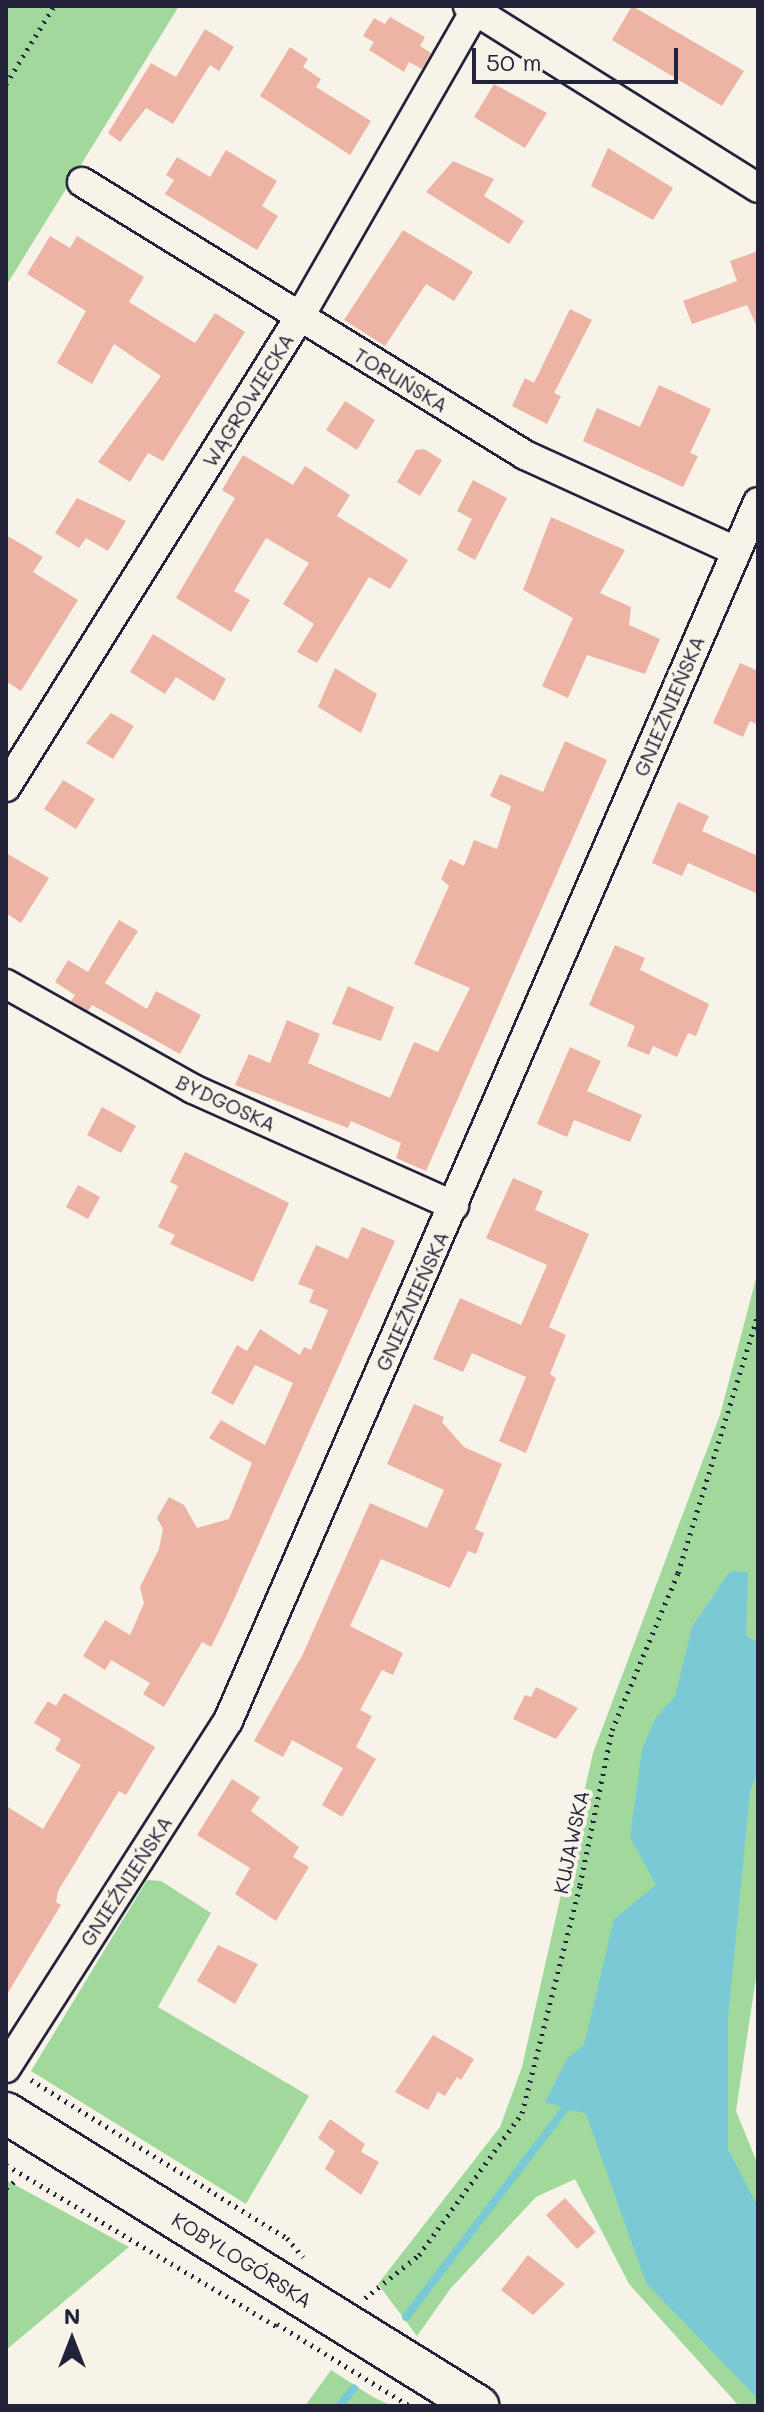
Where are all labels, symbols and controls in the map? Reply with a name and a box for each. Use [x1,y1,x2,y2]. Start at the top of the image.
scale bar [476,32,682,82]
text: 50 m [486,46,542,77]
street label: WĄGROWIECKA [197,329,299,471]
street label: TORUŃSKA [350,343,452,417]
street label: GNIEŹNIEŃSKA [629,632,709,780]
street label: BYDGOSKA [172,1069,280,1137]
street label: GNIEŹNIEŃSKA [370,1227,454,1375]
street label: KUJAWSKA [548,1788,594,1896]
street label: GNIEŹNIEŃSKA [75,1811,177,1951]
street label: KOBYLOGÓRSKA [168,2207,316,2313]
north arrow [32,2300,112,2380]
text: N [64,2301,80,2330]

